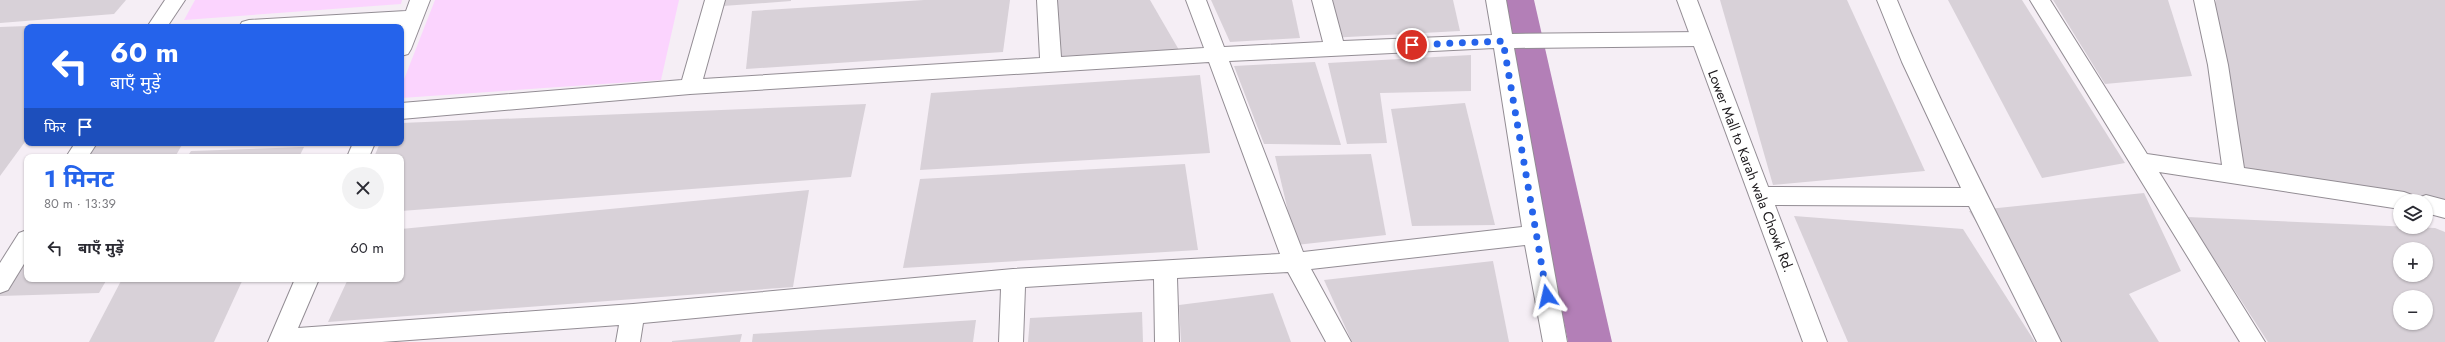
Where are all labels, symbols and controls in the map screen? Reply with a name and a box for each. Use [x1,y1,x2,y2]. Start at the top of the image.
pin [1395,28,1429,62]
text: 60 m [110,32,179,73]
icon: arrive [1401,34,1423,56]
icon: left [44,40,96,92]
street label: Lower Mall to Karah wala Chowk Rd. [1703,67,1799,275]
text: बाएँ मुड़ें [110,70,161,96]
text: फिर [44,116,66,138]
icon: arrive [74,116,96,138]
text: 1 मिनट [44,161,114,196]
button: close [342,167,384,209]
text: 80 m · 13:39 [44,194,116,213]
map controls [2393,194,2433,330]
button: layers [2393,194,2433,234]
icon: left [44,237,66,259]
text: बाएँ मुड़ें [78,237,124,259]
text: 60 m [350,237,384,259]
button: + [2393,242,2433,282]
position arrow [1526,275,1568,317]
button: − [2393,290,2433,330]

